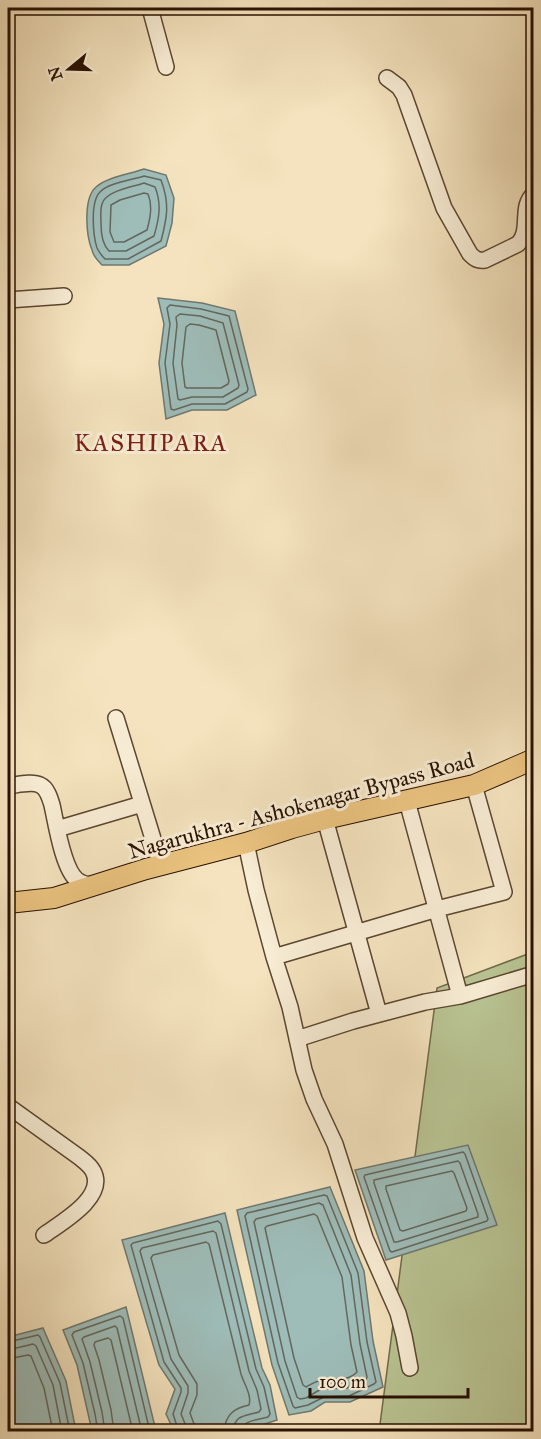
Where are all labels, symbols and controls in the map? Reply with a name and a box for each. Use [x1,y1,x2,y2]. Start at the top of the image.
north arrow [39,39,99,99]
text: N [44,64,66,83]
district label: KASHIPARA [74,428,228,458]
street label: Nagarukhra - Ashokenagar Bypass Road [125,746,477,865]
scale bar [310,1361,468,1399]
text: 100 m [319,1371,366,1393]

